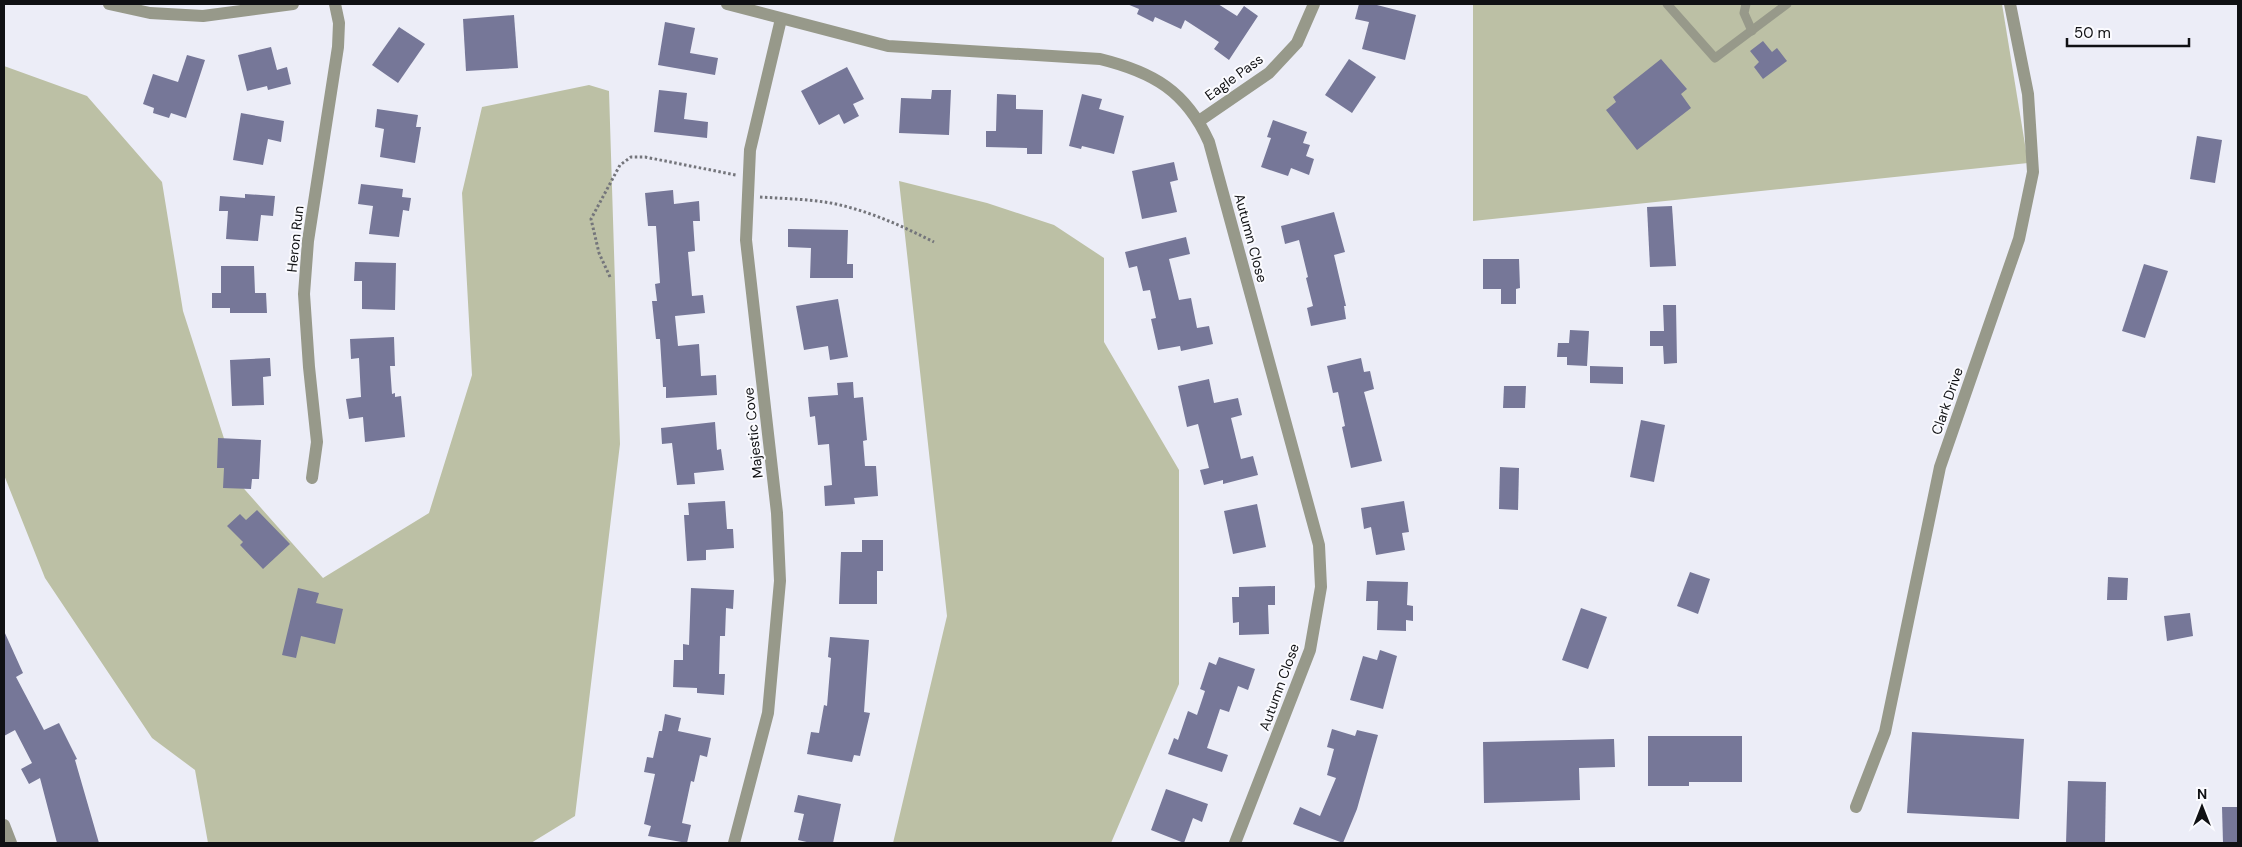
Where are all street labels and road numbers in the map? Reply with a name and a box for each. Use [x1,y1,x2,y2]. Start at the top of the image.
street label: Eagle Pass [1201,50,1267,104]
street label: Autumn Close [1230,192,1272,284]
street label: Heron Run [283,205,307,273]
street label: Clark Drive [1927,365,1967,437]
street label: Majestic Cove [739,387,767,479]
street label: Autumn Close [1255,641,1303,733]

